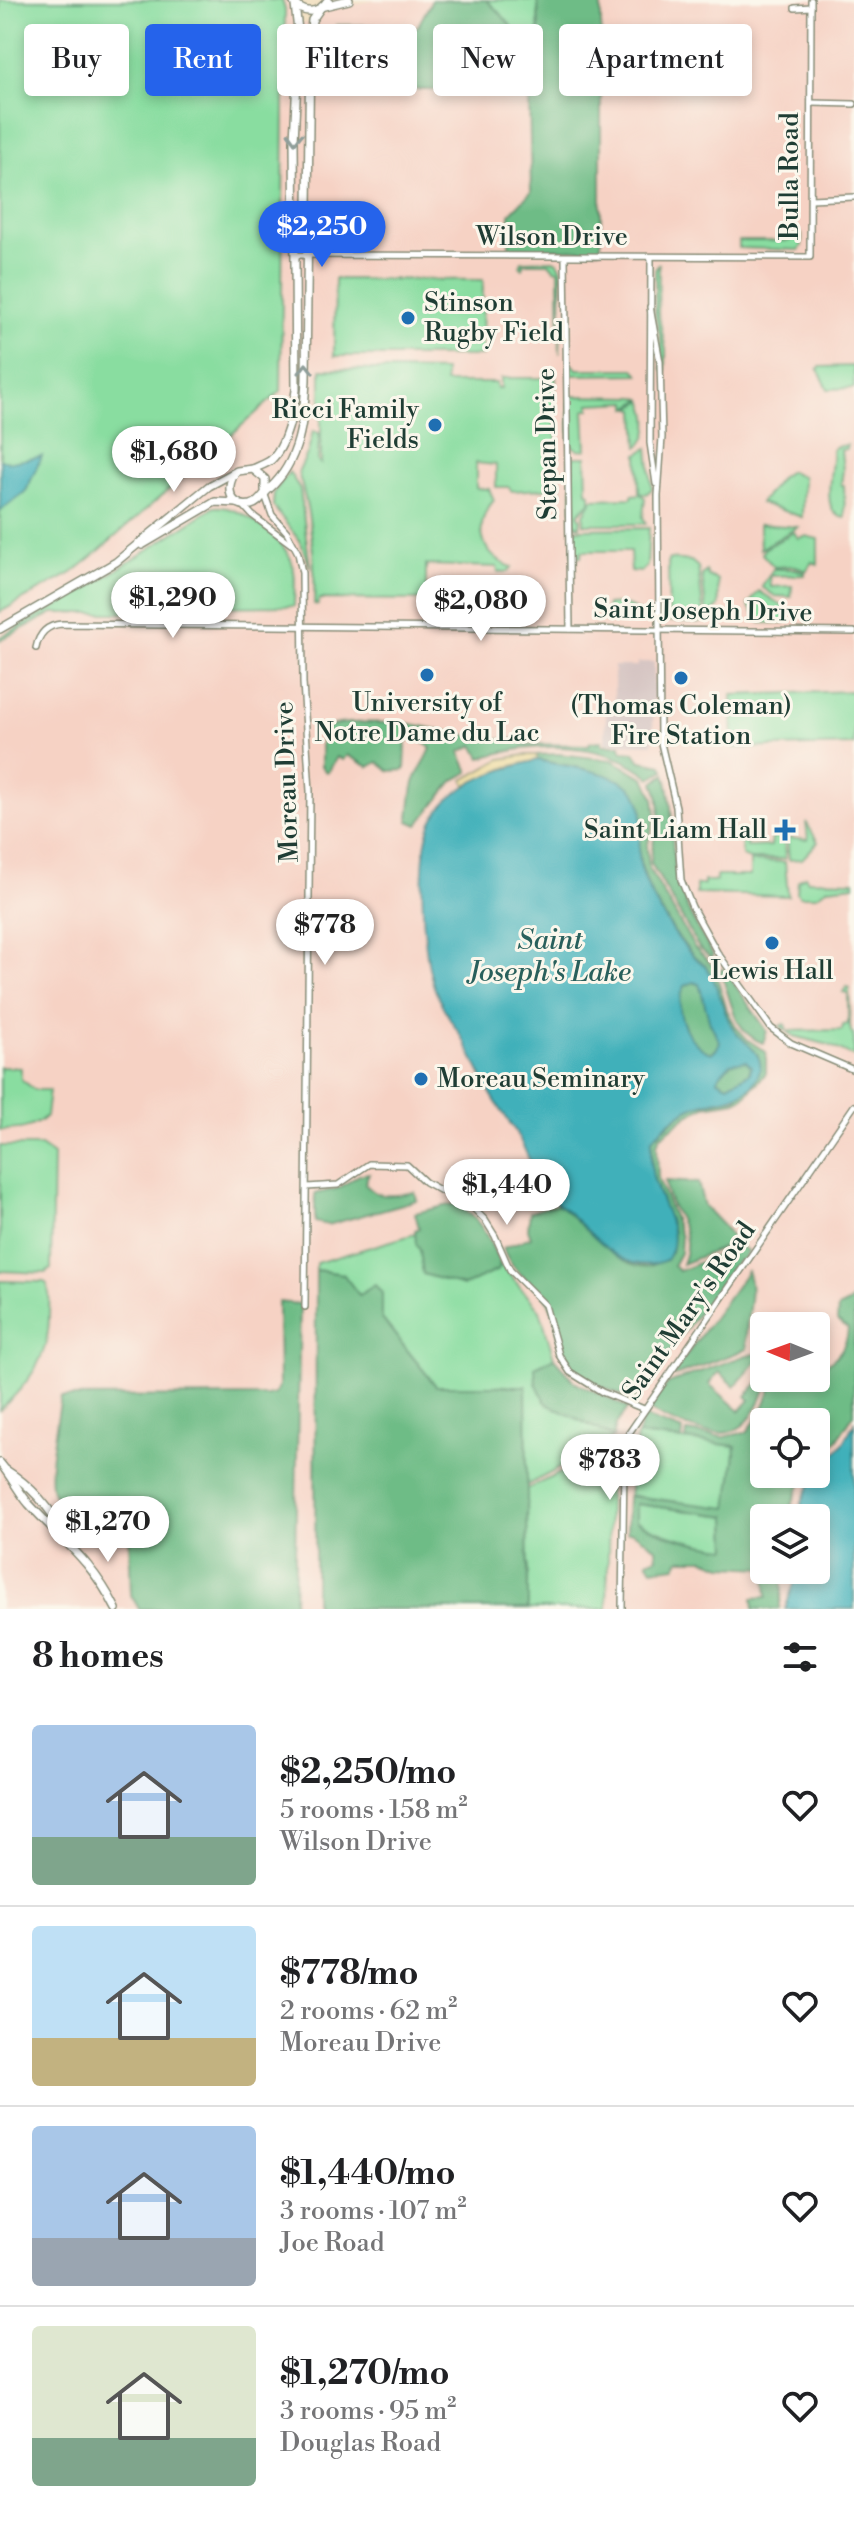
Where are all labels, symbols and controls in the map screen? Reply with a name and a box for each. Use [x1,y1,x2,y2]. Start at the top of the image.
chip: Buy [24,24,129,96]
chip: Rent [145,24,261,96]
chip: Filters [277,24,417,96]
chip: New [433,24,543,96]
chip: Apartment [559,24,752,96]
street label: Bulla Road [774,112,806,241]
one-way arrow [286,132,303,145]
pin: $2,250 [257,201,387,269]
text: $2,250 [277,211,367,243]
street label: Wilson Drive [475,221,628,253]
place label: Stinson Rugby Field [424,287,564,349]
marker: Stinson Rugby Field [399,309,417,327]
one-way arrow [297,362,315,375]
street label: Stepan Drive [530,368,564,520]
place label: Ricci Family Fields [272,394,419,456]
marker: Ricci Family Fields [426,416,444,434]
pin: $1,680 [109,426,239,494]
text: $1,680 [130,436,218,468]
pin: $1,290 [108,572,238,640]
pin: $2,080 [416,575,546,643]
text: $1,290 [129,582,217,614]
text: $2,080 [434,585,528,617]
street label: Saint Joseph Drive [593,593,813,629]
marker: University of Notre Dame du Lac [418,666,436,684]
marker: (Thomas Coleman) Fire Station [672,669,690,687]
place label: University of Notre Dame du Lac [314,687,540,749]
place label: (Thomas Coleman) Fire Station [570,690,792,752]
street label: Moreau Drive [268,701,306,863]
place label: Saint Liam Hall [584,814,767,846]
marker: Saint Liam Hall [774,819,796,841]
pin: $778 [278,899,372,967]
text: $778 [294,909,356,941]
water label: Saint Joseph's Lake [466,923,631,990]
marker: Lewis Hall [763,934,781,952]
place label: Lewis Hall [711,955,834,987]
place label: Moreau Seminary [437,1063,645,1095]
marker: Moreau Seminary [412,1070,430,1088]
pin: $1,440 [442,1159,572,1227]
text: $1,440 [462,1169,552,1201]
street label: Saint Mary's Road [616,1215,763,1406]
north arrow [750,1312,830,1392]
map controls [750,1312,830,1584]
button: locate [750,1408,830,1488]
pin: $783 [563,1434,657,1502]
text: $783 [579,1444,641,1476]
pin: $1,270 [43,1496,173,1564]
button: layers [750,1504,830,1584]
text: $1,270 [65,1506,151,1538]
icon: filters [778,1635,822,1679]
text: 8 homes [32,1636,164,1678]
text: $2,250/mo [280,1752,456,1794]
icon: home [96,1757,192,1853]
icon: heart [778,1783,822,1827]
text: 5 rooms · 158 m² [280,1794,468,1826]
text: Wilson Drive [280,1826,432,1858]
text: $778/mo [280,1953,418,1995]
icon: home [96,1958,192,2054]
icon: heart [778,1984,822,2028]
text: 2 rooms · 62 m² [280,1995,457,2027]
text: Moreau Drive [280,2027,441,2059]
text: $1,440/mo [280,2153,456,2195]
icon: home [96,2158,192,2254]
icon: heart [778,2184,822,2228]
text: 3 rooms · 107 m² [280,2195,467,2227]
text: Joe Road [280,2227,385,2259]
text: $1,270/mo [280,2353,450,2395]
icon: home [96,2358,192,2454]
icon: heart [778,2384,822,2428]
text: 3 rooms · 95 m² [280,2395,456,2427]
text: Douglas Road [280,2427,441,2459]

